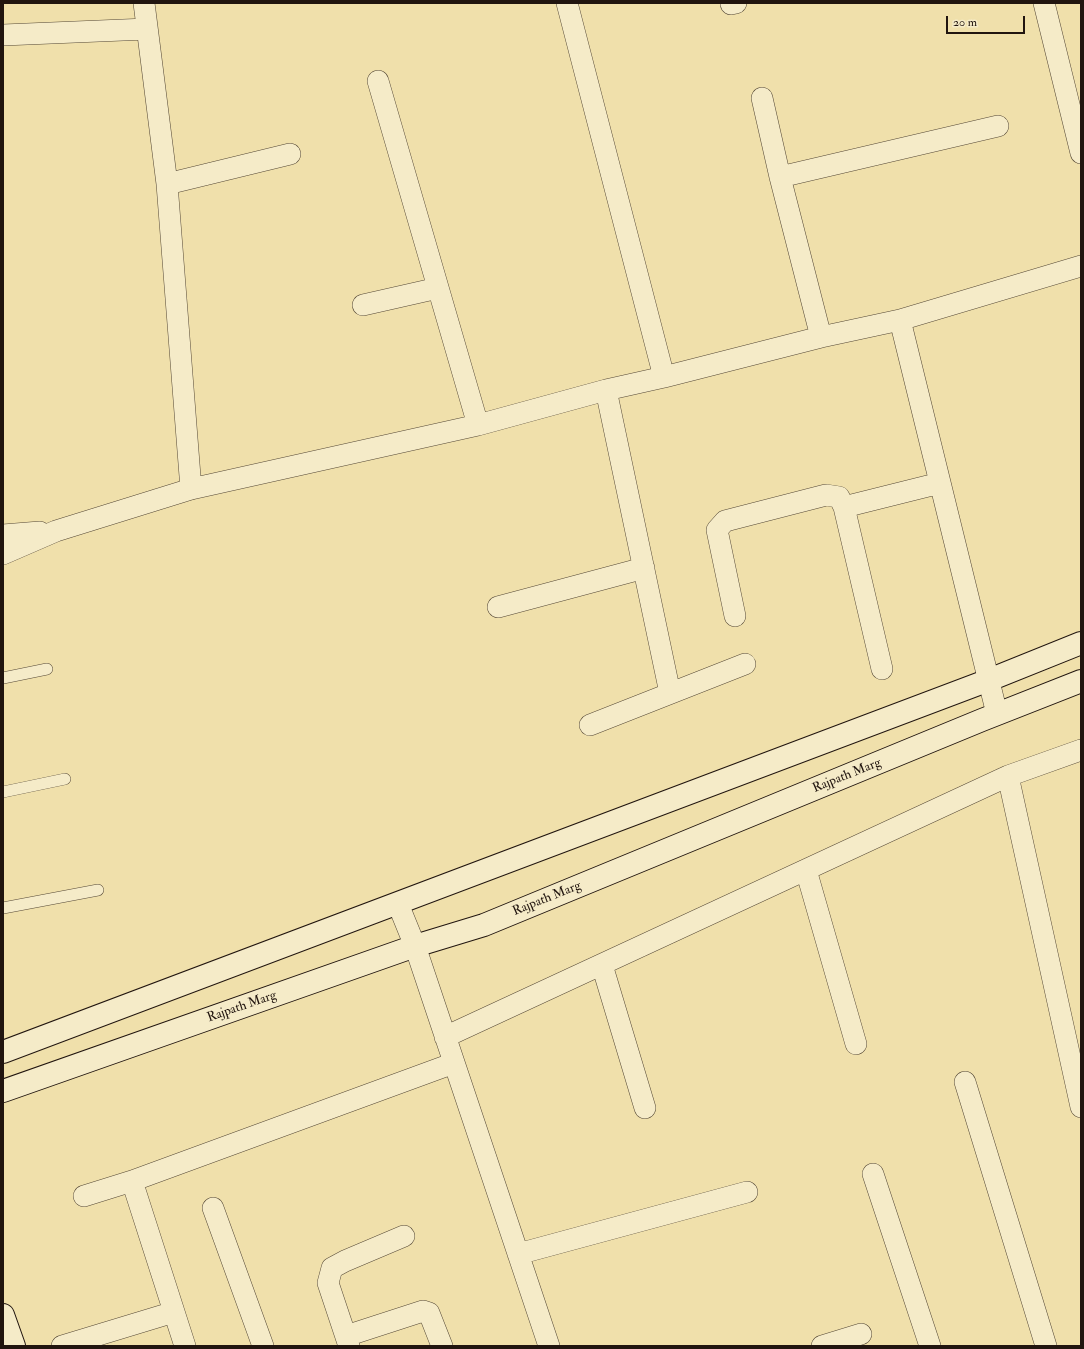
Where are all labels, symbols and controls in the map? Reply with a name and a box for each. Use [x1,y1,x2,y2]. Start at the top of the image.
scale bar [948,8,1027,34]
text: 20 m [953,15,977,30]
street label: Rajpath Marg [811,755,883,797]
street label: Rajpath Marg [511,878,583,920]
street label: Rajpath Marg [205,988,279,1026]

